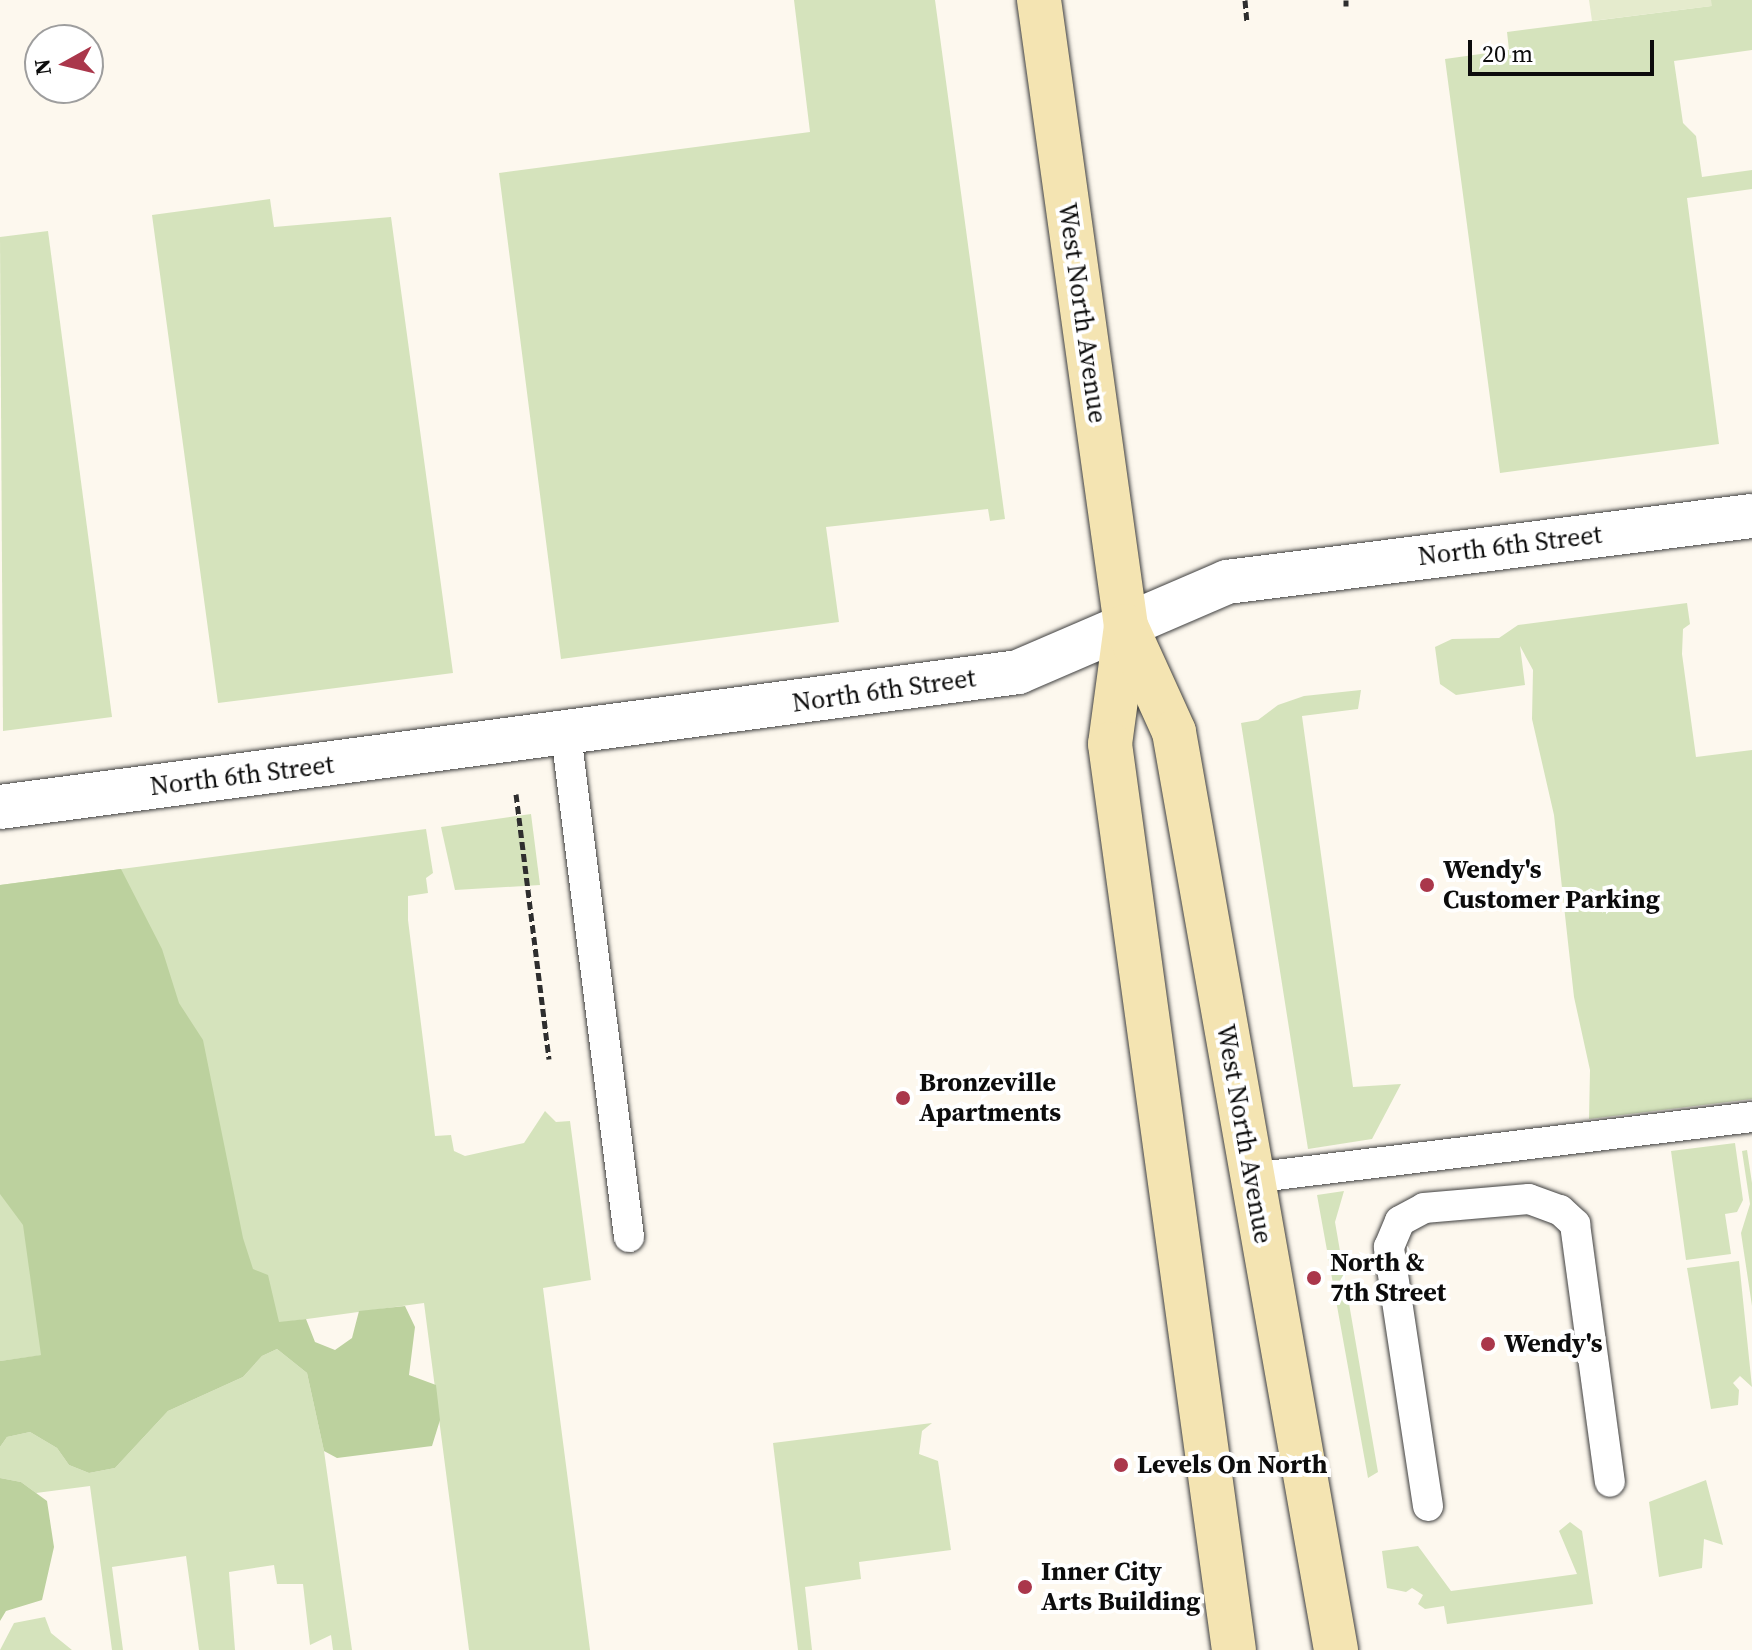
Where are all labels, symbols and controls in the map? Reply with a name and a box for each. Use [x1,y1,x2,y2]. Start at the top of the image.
north arrow [24,24,104,104]
scale bar [1472,24,1658,74]
text: 20 m [1482,37,1533,70]
text: N [26,57,58,77]
street label: West North Avenue [1051,201,1113,425]
street label: North 6th Street [1416,519,1604,573]
street label: North 6th Street [790,663,978,719]
street label: North 6th Street [148,749,336,803]
place label: Wendy's Customer Parking [1443,854,1660,916]
marker: Wendy's Customer Parking [1418,876,1436,894]
street label: West North Avenue [1209,1022,1279,1246]
place label: Bronzeville Apartments [919,1067,1061,1128]
marker: Bronzeville Apartments [894,1089,912,1107]
place label: North & 7th Street [1330,1247,1446,1308]
marker: North & 7th Street [1305,1269,1323,1287]
place label: Wendy's [1504,1328,1603,1360]
marker: Wendy's [1479,1335,1497,1353]
place label: Levels On North [1137,1449,1327,1481]
marker: Levels On North [1112,1456,1130,1474]
place label: Inner City Arts Building [1041,1556,1200,1618]
marker: Inner City Arts Building [1016,1578,1034,1596]

